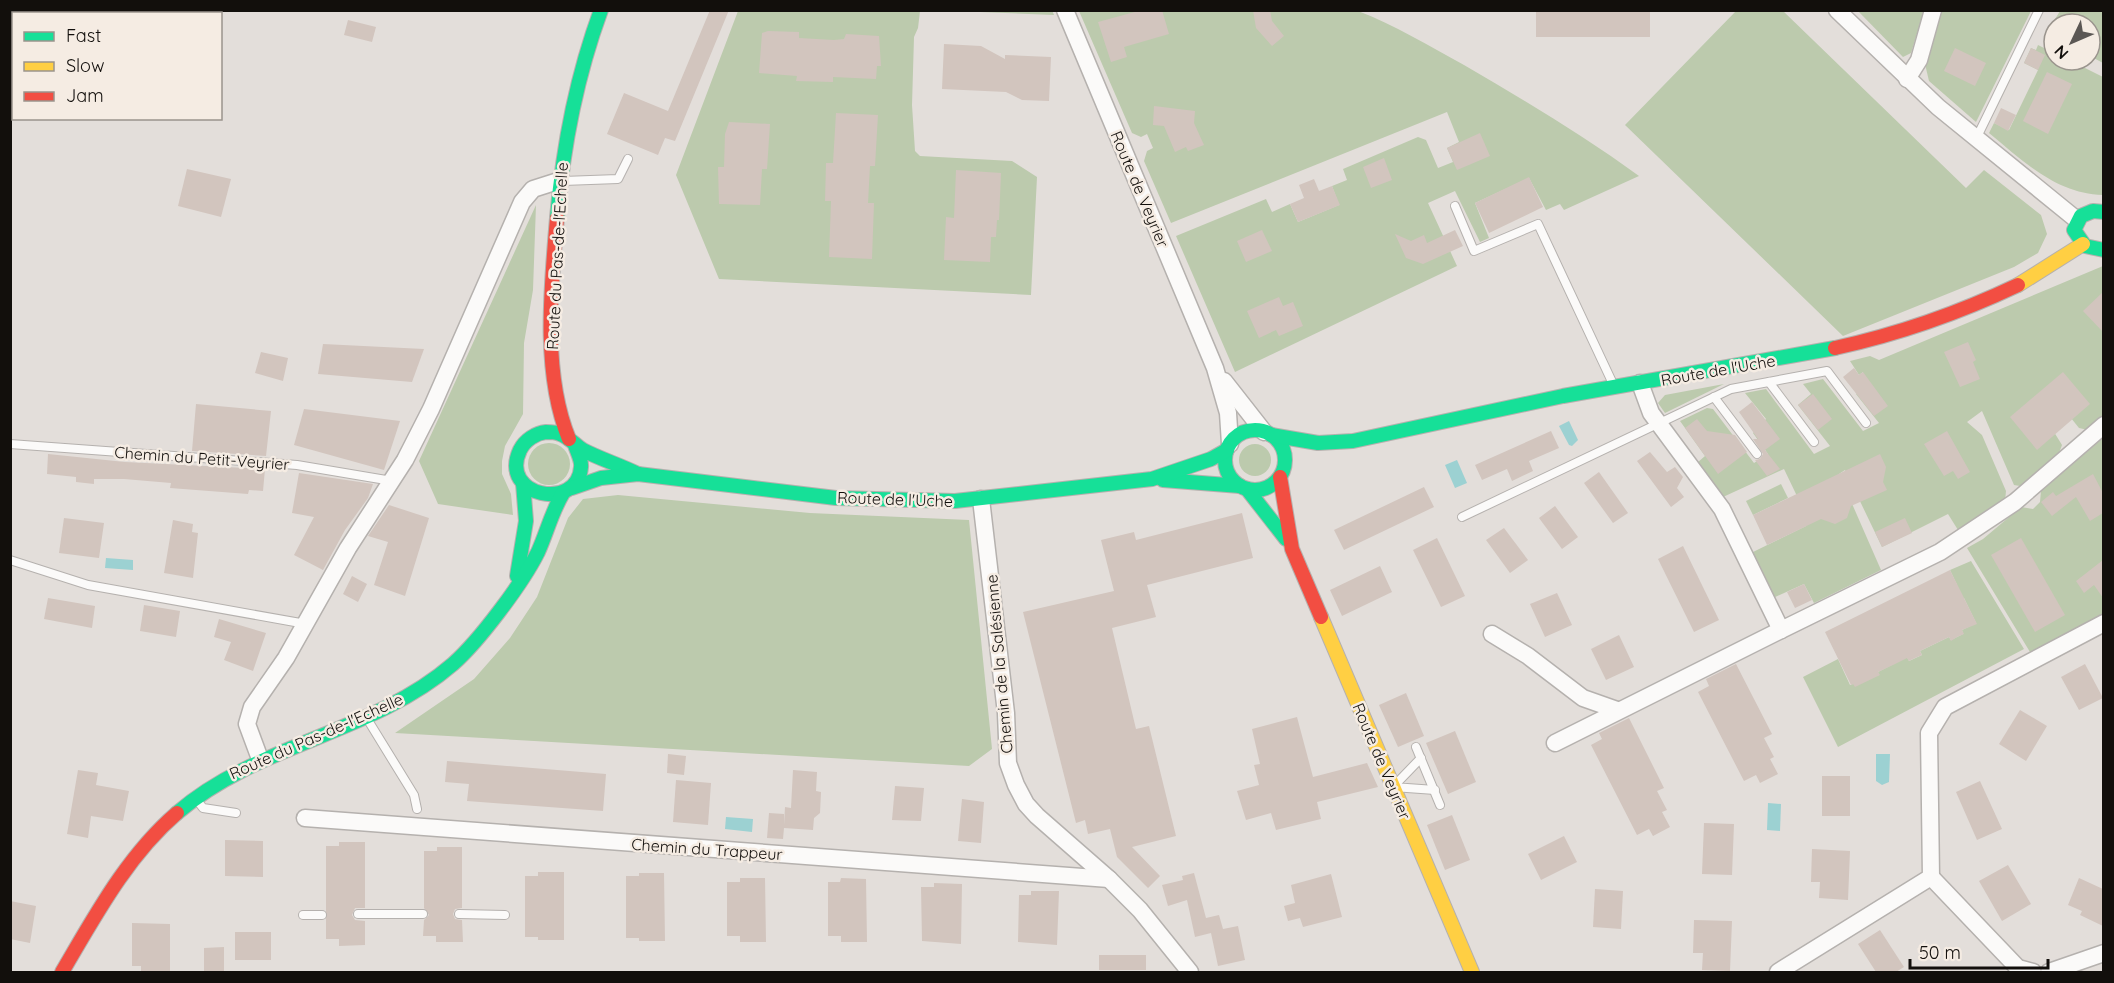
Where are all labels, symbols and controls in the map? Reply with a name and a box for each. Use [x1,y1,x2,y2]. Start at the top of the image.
legend [12,12,222,120]
north arrow [2042,12,2102,72]
text: Fast [66,24,101,47]
text: N [2050,41,2072,64]
text: Slow [66,54,104,77]
text: Jam [66,84,104,107]
street label: Route de Veyrier [1106,128,1174,250]
street label: Route du Pas-de-l'Echelle [542,162,572,350]
street label: Route de l'Uche [1659,350,1777,390]
street label: Chemin du Petit-Veyrier [114,442,290,474]
street label: Route de l'Uche [837,487,953,511]
street label: Chemin de la Salésienne [981,574,1017,754]
street label: Route du Pas-de-l'Echelle [226,689,406,783]
street label: Route de Veyrier [1348,700,1416,822]
street label: Chemin du Trappeur [631,834,783,864]
scale bar [1910,932,2048,970]
text: 50 m [1919,941,1961,964]

